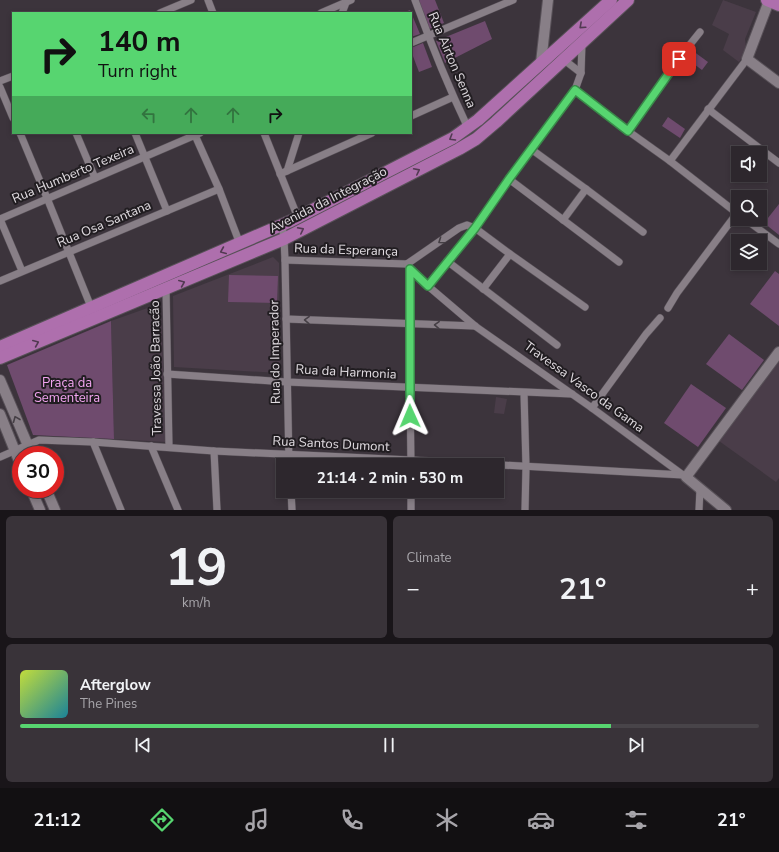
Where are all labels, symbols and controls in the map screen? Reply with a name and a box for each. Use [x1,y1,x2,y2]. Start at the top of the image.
street label: Rua Airton Senna [424,9,480,111]
one-way arrow [580,21,587,28]
text: 140 m [98,23,181,61]
icon: right [32,28,84,80]
pin [662,42,696,76]
icon: arrive [668,48,690,70]
text: Turn right [98,59,177,83]
icon: left [138,104,160,126]
icon: ahead [180,104,202,126]
icon: ahead [222,104,244,126]
icon: right [264,104,286,126]
one-way arrow [449,134,456,141]
street label: Rua Humberto Texeira [9,140,137,208]
map controls [731,146,767,270]
button: sound [731,146,767,182]
street label: Avenida da Integração [266,162,390,238]
one-way arrow [412,169,420,176]
button: search [731,190,767,226]
street label: Rua Osa Santana [54,196,154,252]
one-way arrow [297,228,304,235]
button: layers [731,234,767,270]
one-way arrow [438,236,445,243]
street label: Rua da Esperança [294,239,398,261]
one-way arrow [219,247,226,255]
one-way arrow [178,279,185,287]
street label: Rua do Imperador [265,299,285,404]
street label: Travessa João Barracão [146,300,166,436]
one-way arrow [304,316,310,324]
one-way arrow [433,321,439,329]
street label: Travessa Vasco da Gama [520,337,648,437]
one-way arrow [32,340,39,348]
street label: Rua da Harmonia [295,360,397,384]
park label: Praça da Sementeira [34,374,100,407]
position arrow [389,395,431,437]
one-way arrow [13,416,21,424]
street label: Rua Santos Dumont [272,432,390,456]
speed limit sign: 30 [12,446,64,498]
text: 21:14 · 2 min · 530 m [317,468,463,488]
text: 19 [165,532,227,603]
text: Climate [407,549,452,567]
text: 21° [559,569,606,610]
text: − [407,574,420,604]
text: + [746,574,759,604]
text: km/h [182,594,211,612]
text: Afterglow [80,675,151,695]
text: The Pines [80,695,137,713]
icon: previous [132,734,154,756]
icon: pause [378,734,400,756]
icon: next [625,734,647,756]
icon: directions [148,806,176,834]
icon: music [243,806,271,834]
icon: phone [338,806,366,834]
icon: climate [433,806,461,834]
icon: car [527,806,555,834]
icon: filters [622,806,650,834]
text: 21:12 [33,808,81,832]
text: 21° [717,808,746,832]

